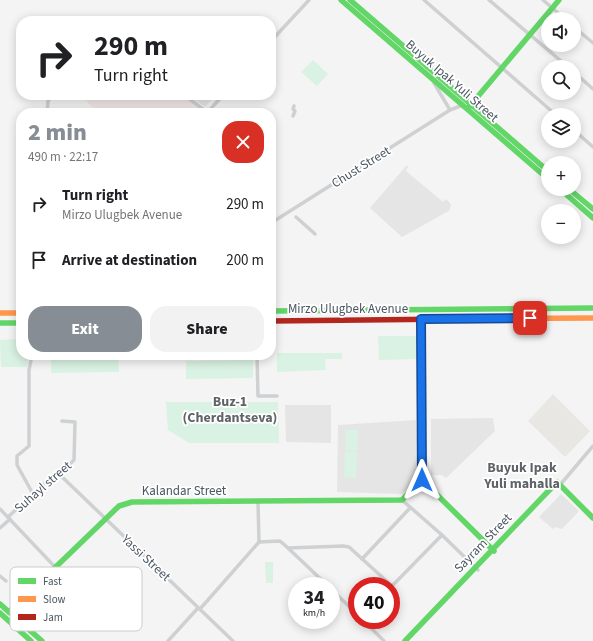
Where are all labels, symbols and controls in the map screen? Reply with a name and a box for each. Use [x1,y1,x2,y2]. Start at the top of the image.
map controls [541,12,581,244]
button: sound [541,12,581,52]
text: 290 m [94,26,168,66]
icon: right [28,32,80,84]
street label: Buyuk Ipak Yuli Street [402,36,503,127]
button: search [541,60,581,100]
text: Turn right [94,63,168,88]
button: layers [541,108,581,148]
text: 2 min [28,115,87,150]
button: close [222,121,264,163]
street label: Chust Street [328,141,394,192]
text: 490 m · 22:17 [28,148,98,166]
button: + [541,156,581,196]
text: Turn right [62,185,128,206]
icon: right [28,193,50,215]
text: 290 m [226,194,264,215]
button: − [541,204,581,244]
text: Mirzo Ulugbek Avenue [62,206,182,224]
icon: arrive [28,249,50,271]
text: Arrive at destination [62,250,197,271]
text: 200 m [226,250,264,271]
street label: Mirzo Ulugbek Avenue [288,300,408,318]
pin [513,301,547,335]
button: Exit [28,306,142,352]
button: Share [150,306,264,352]
icon: arrive [519,307,541,329]
district label: Buz-1 (Cherdantseva) [183,392,277,428]
street label: Suhayl street [10,457,76,517]
district label: Buyuk Ipak Yuli mahalla [483,458,560,494]
position arrow [401,459,443,501]
street label: Kalandar Street [142,482,227,500]
street label: Sayram Street [450,509,516,577]
street label: Yassi Street [117,530,175,586]
legend [10,567,142,631]
text: Fast [43,574,62,589]
speed limit sign: 40 [348,577,400,629]
text: 34 [303,584,325,612]
text: Slow [43,592,66,607]
text: km/h [303,606,325,620]
text: Jam [43,610,63,625]

